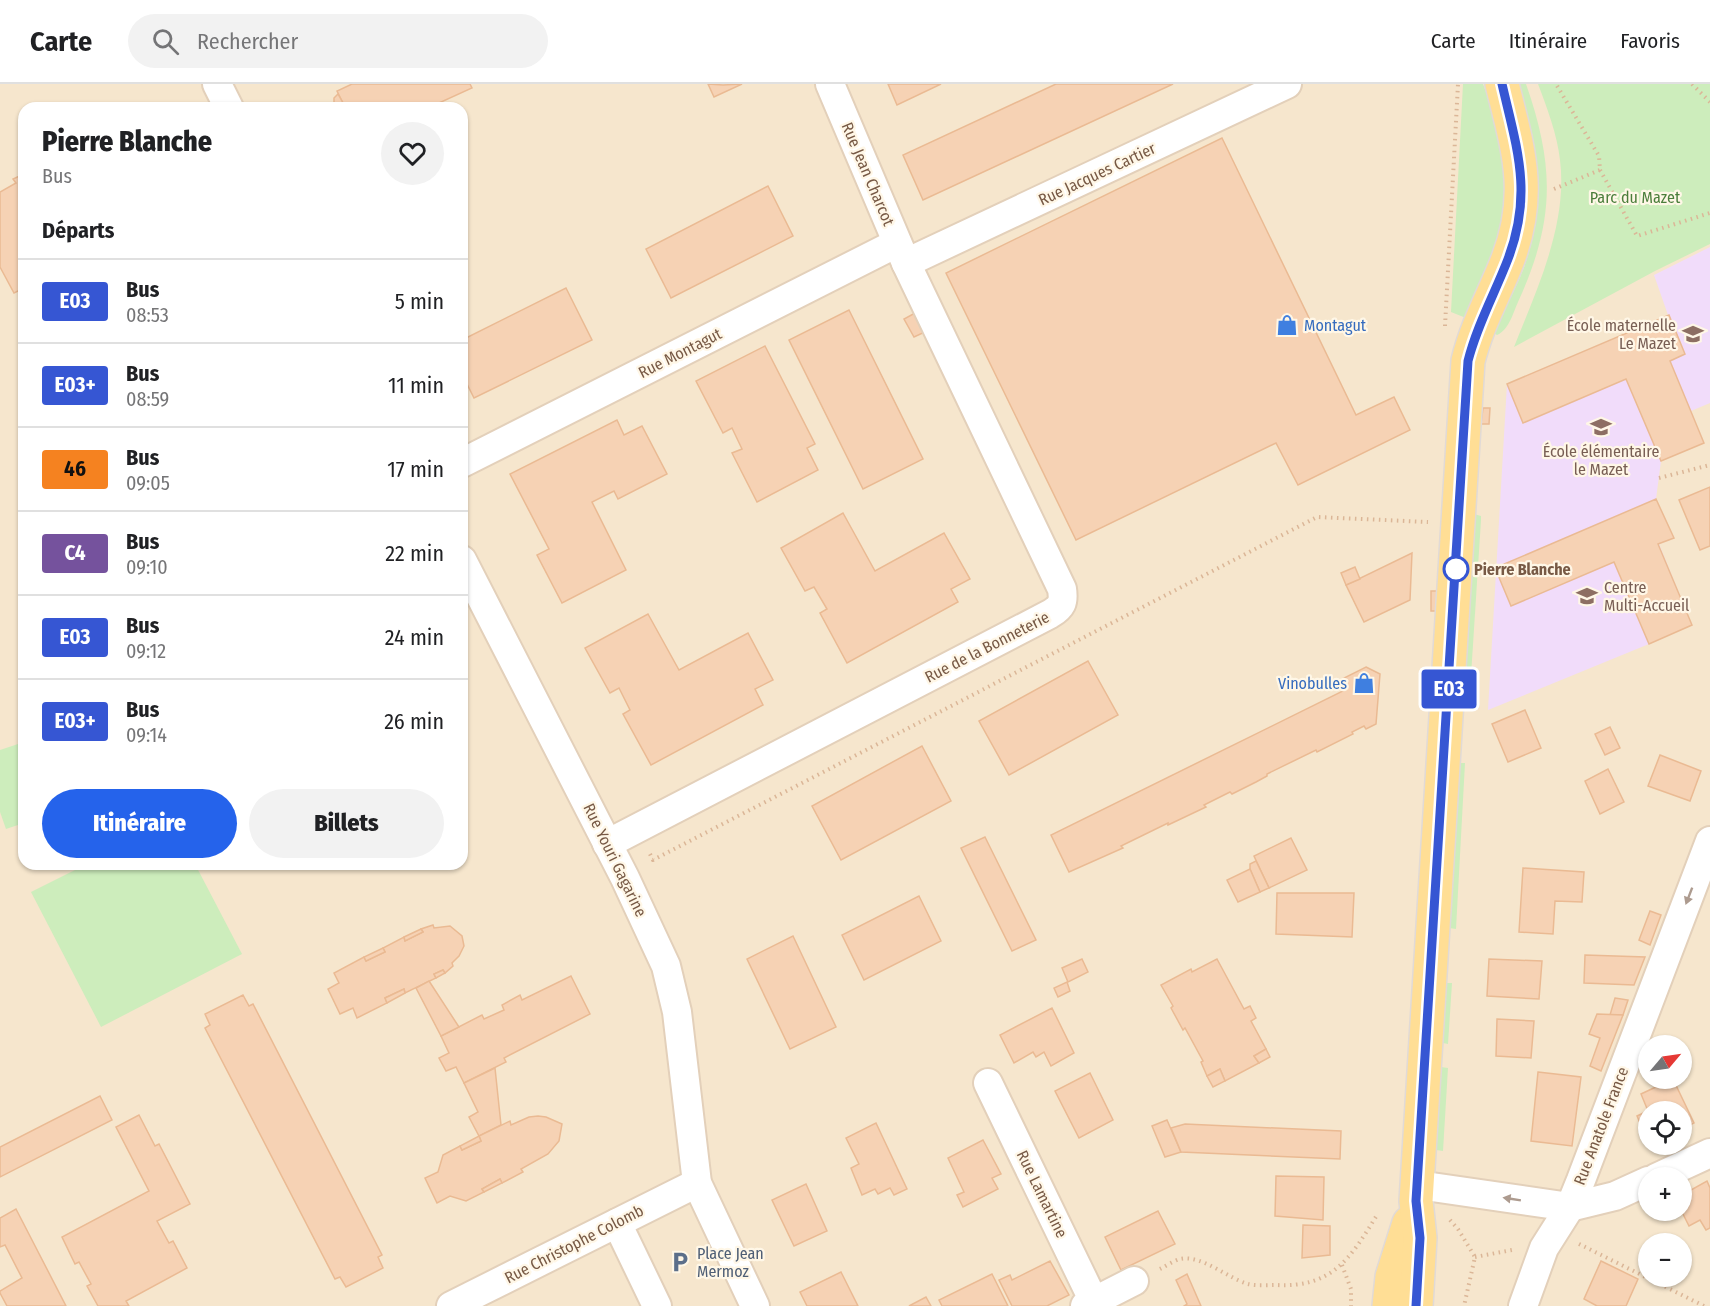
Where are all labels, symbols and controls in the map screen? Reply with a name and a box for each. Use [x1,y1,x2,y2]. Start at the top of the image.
search box [128,14,548,68]
text: Carte [30,25,92,58]
icon: search [149,25,182,58]
text: Rechercher [197,28,298,55]
text: Carte [1431,28,1476,54]
text: Itinéraire [1509,28,1587,54]
text: Favoris [1620,28,1680,54]
street label: Rue Jean Charcot [838,119,899,229]
button: heart [381,122,444,185]
text: Pierre Blanche [42,125,212,158]
street label: Rue Jacques Cartier [1035,138,1159,209]
text: Bus [42,164,72,188]
park label: Parc du Mazet [1590,188,1681,207]
text: Départs [42,217,114,244]
text: Bus [126,276,159,303]
text: E03 [60,288,90,314]
text: 5 min [395,288,444,315]
text: 08:53 [126,303,169,327]
shop icon: Montagut [1275,313,1299,337]
place label: Montagut [1304,316,1367,335]
place label: École maternelle Le Mazet [1567,316,1677,353]
school or university icon: École maternelle Le Mazet [1681,322,1705,346]
street label: Rue Montagut [635,324,725,382]
text: Bus [126,360,159,387]
text: E03+ [54,372,96,398]
text: 11 min [388,372,444,399]
text: 08:59 [126,387,169,411]
school or university icon: École élémentaire le Mazet [1589,415,1613,439]
place label: École élémentaire le Mazet [1543,442,1659,479]
text: Bus [126,444,159,471]
text: 46 [64,456,86,482]
text: 17 min [387,456,444,483]
text: 09:05 [126,471,170,495]
text: Bus [126,528,159,555]
text: C4 [65,540,85,566]
text: 22 min [385,540,444,567]
text: 09:10 [126,555,168,579]
marker: Pierre Blanche [1443,556,1469,582]
place label: Pierre Blanche [1474,560,1571,579]
place label: Centre Multi-Accueil [1604,578,1689,615]
school or university icon: Centre Multi-Accueil [1575,584,1599,608]
street label: Rue de la Bonneterie [922,607,1052,687]
text: Bus [126,612,159,639]
text: E03 [60,624,90,650]
text: 24 min [385,624,444,651]
text: 09:12 [126,639,166,663]
line badge: E03 [1414,670,1484,708]
shop icon: Vinobulles [1352,671,1376,695]
place label: Vinobulles [1278,674,1347,693]
text: E03 [1434,676,1464,702]
text: Bus [126,696,159,723]
text: E03+ [54,708,96,734]
text: 26 min [384,708,444,735]
text: 09:14 [126,723,167,747]
button: Itinéraire [42,789,237,858]
button: Billets [249,789,444,858]
street label: Rue Youri Gagarine [579,800,651,920]
one-way arrow [1684,887,1694,905]
north arrow [1638,1035,1692,1089]
map controls [1638,1035,1692,1287]
street label: Rue Anatole France [1570,1064,1632,1188]
button: locate [1638,1101,1692,1155]
street label: Rue Lamartine [1013,1147,1071,1241]
button: + [1638,1167,1692,1221]
one-way arrow [1502,1194,1521,1203]
street label: Rue Christophe Colomb [501,1201,647,1287]
button: − [1638,1233,1692,1287]
place label: Place Jean Mermoz [697,1244,764,1281]
parking icon: Place Jean Mermoz [668,1250,692,1274]

